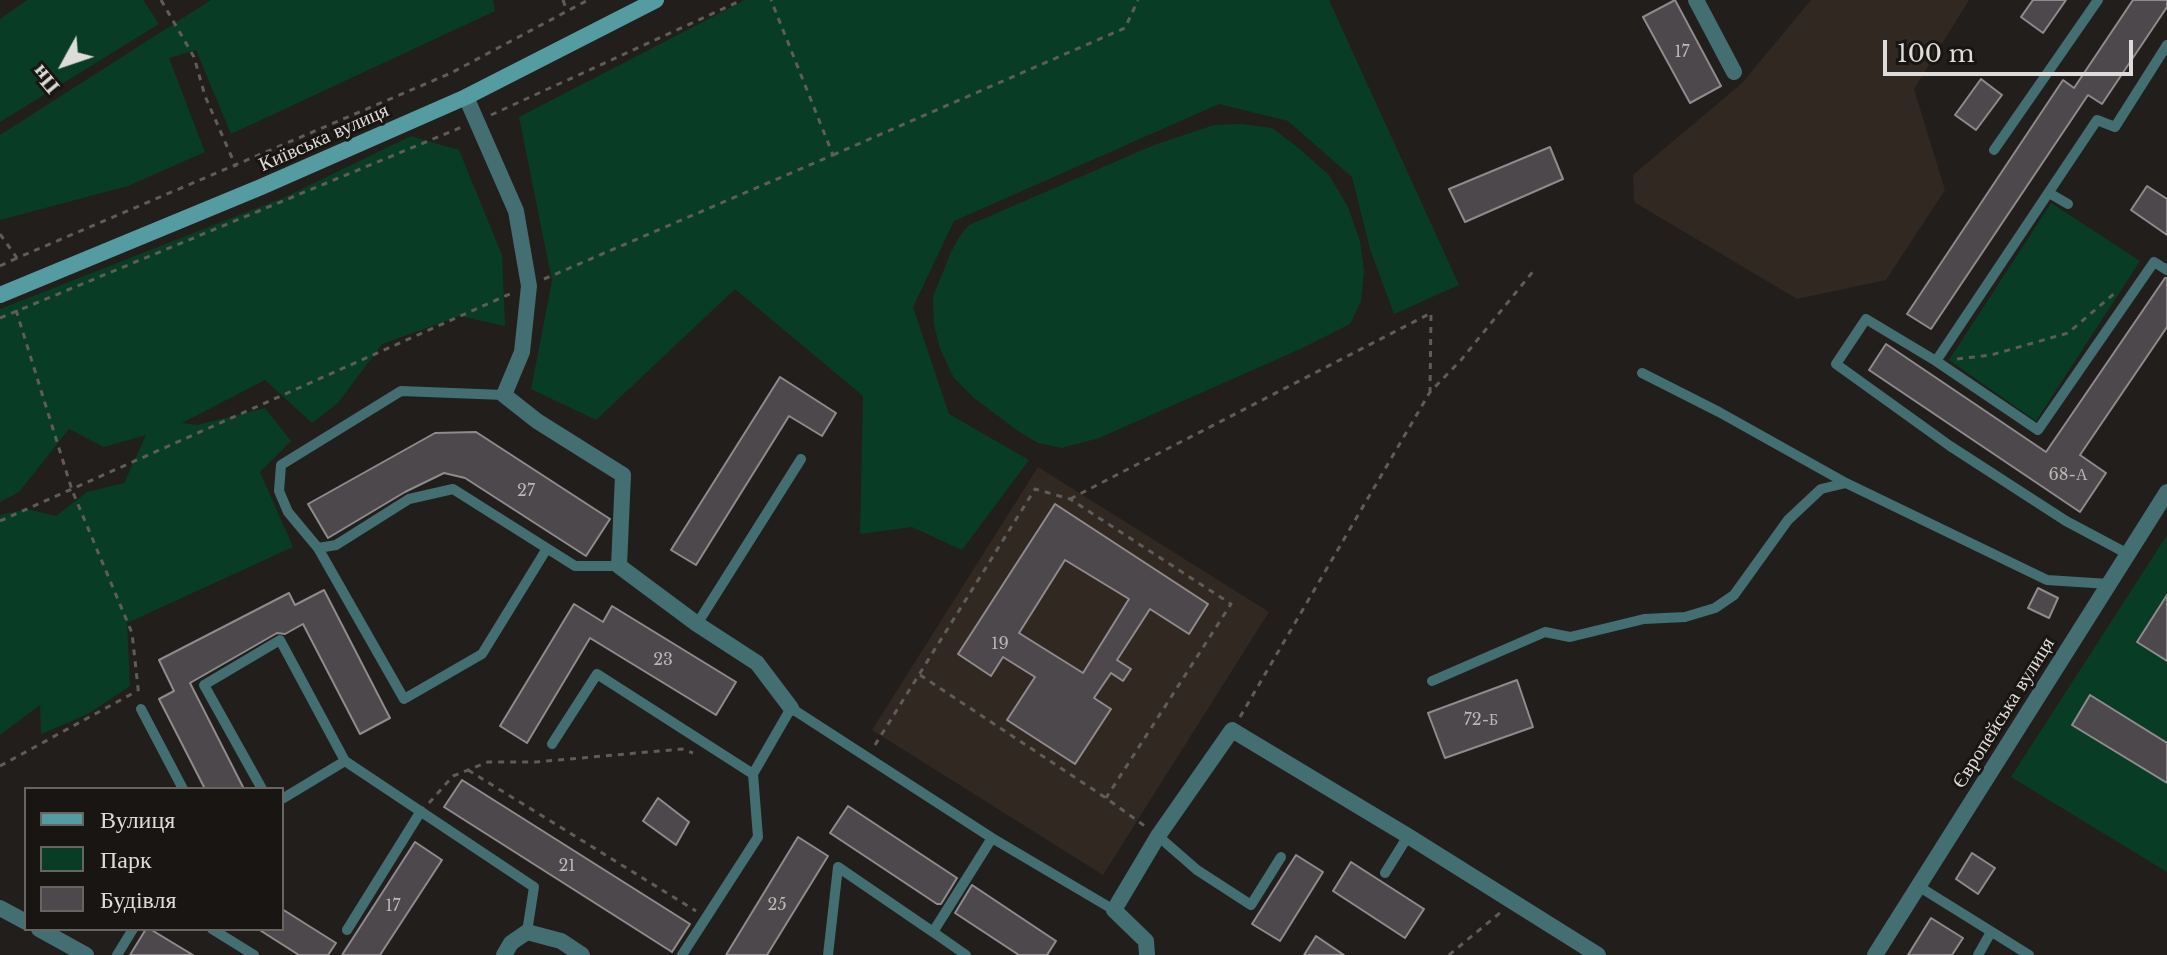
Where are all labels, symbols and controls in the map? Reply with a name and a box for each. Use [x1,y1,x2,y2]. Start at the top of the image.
north arrow [24,24,104,104]
scale bar [1887,24,2137,74]
text: 100 m [1897,39,1975,68]
house number: 17 [1674,42,1690,62]
text: Пн [25,60,65,100]
street label: Київська вулиця [255,99,393,177]
house number: 68-А [2049,465,2087,485]
house number: 27 [517,481,535,501]
street label: Європейська вулиця [1948,633,2060,793]
house number: 19 [991,634,1009,654]
house number: 23 [653,650,673,670]
house number: 72-Б [1464,710,1498,730]
legend [24,787,284,931]
text: Вулиця [100,805,175,834]
text: Парк [100,845,152,874]
house number: 21 [559,856,575,876]
text: Будівля [100,885,177,914]
house number: 25 [768,895,786,915]
house number: 17 [385,896,401,916]

